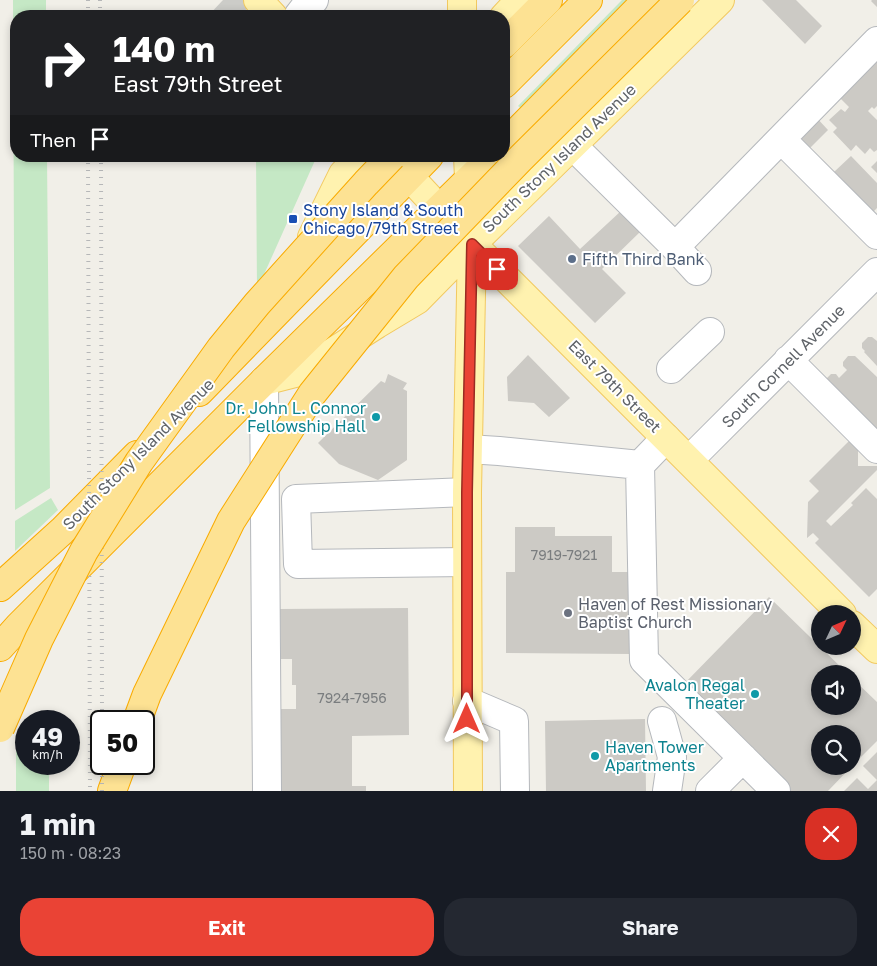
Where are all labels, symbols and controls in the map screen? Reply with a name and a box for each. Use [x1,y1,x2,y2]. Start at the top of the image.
text: 140 m [113,28,215,70]
icon: right [30,30,95,95]
text: East 79th Street [113,70,283,97]
street label: South Stony Island Avenue [478,79,640,237]
icon: arrive [86,125,114,153]
text: Then [30,128,76,151]
place label: Stony Island & South Chicago/79th Street [303,200,463,238]
marker: Stony Island & South Chicago/79th Street [287,213,299,225]
pin [476,248,518,290]
place label: Fifth Third Bank [582,249,705,269]
marker: Fifth Third Bank [566,253,578,265]
icon: arrive [483,255,511,283]
street label: South Cornell Avenue [717,300,849,432]
street label: East 79th Street [564,335,666,437]
street label: South Stony Island Avenue [58,374,218,534]
place label: Dr. John L. Connor Fellowship Hall [225,398,366,436]
marker: Dr. John L. Connor Fellowship Hall [370,411,382,423]
house number: 7919-7921 [531,546,597,563]
place label: Haven of Rest Missionary Baptist Church [578,594,772,632]
north arrow [811,605,861,655]
map controls [811,605,861,775]
marker: Haven of Rest Missionary Baptist Church [562,607,574,619]
button: sound [811,665,861,715]
place label: Avalon Regal Theater [645,675,745,713]
marker: Avalon Regal Theater [749,688,761,700]
house number: 7924-7956 [317,689,387,706]
position arrow [440,692,492,744]
speed limit sign: 50 [90,710,155,775]
text: 49 [32,721,63,752]
button: search [811,725,861,775]
place label: Haven Tower Apartments [605,737,704,775]
text: km/h [32,747,63,762]
marker: Haven Tower Apartments [589,750,601,762]
text: 1 min [20,806,96,842]
button: close [805,808,857,860]
text: 150 m · 08:23 [20,843,121,863]
button: Exit [20,898,434,956]
button: Share [444,898,857,956]

